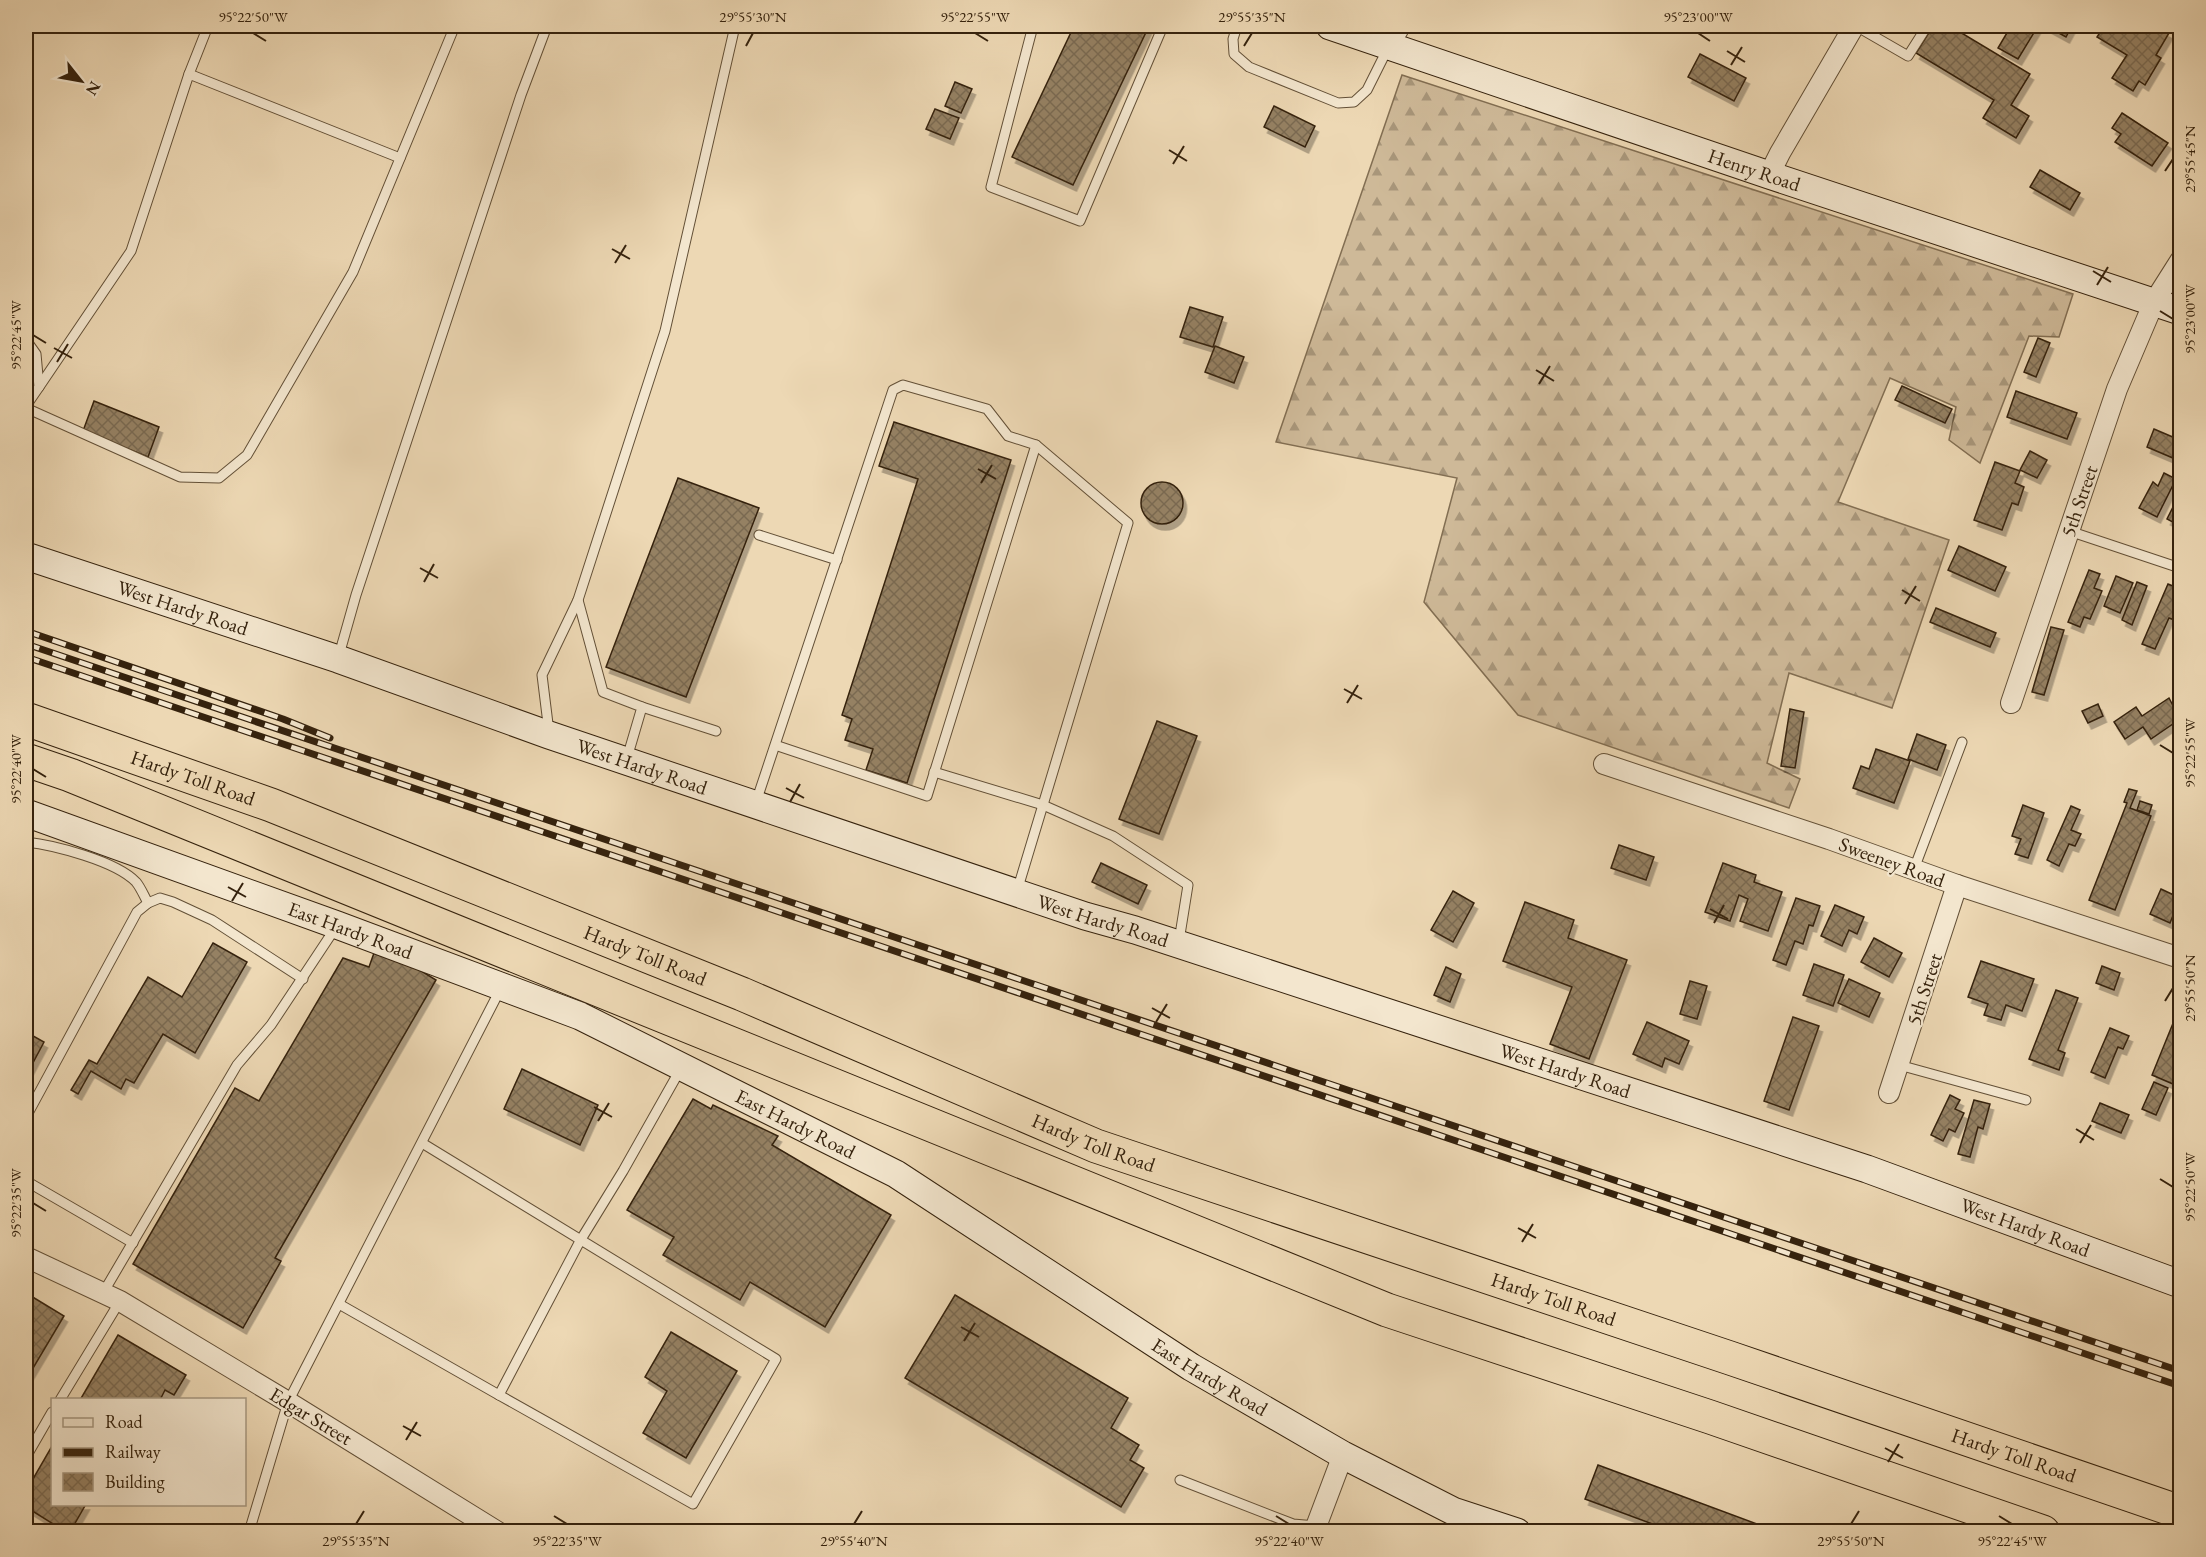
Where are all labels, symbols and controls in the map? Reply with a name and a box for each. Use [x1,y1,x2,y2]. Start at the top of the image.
text: 95°22'50"W [218,7,288,26]
text: 29°55'30"N [719,7,787,26]
text: 95°22'55"W [940,7,1010,26]
text: 29°55'35"N [1218,7,1286,26]
text: 95°23'00"W [1663,7,1733,26]
north arrow [51,51,111,111]
text: N [81,78,106,99]
text: 29°55'45"N [2180,125,2199,193]
street label: Henry Road [1705,142,1805,198]
text: 95°23'00"W [2180,284,2199,354]
text: 95°22'45"W [6,300,25,370]
street label: 5th Street [2055,461,2104,540]
street label: West Hardy Road [114,574,252,642]
text: 95°22'55"W [2180,718,2199,788]
street label: West Hardy Road [573,732,712,801]
text: 95°22'40"W [6,734,25,804]
street label: Hardy Toll Road [127,744,260,812]
street label: Sweeney Road [1835,831,1949,893]
street label: West Hardy Road [1034,888,1173,953]
street label: East Hardy Road [284,895,417,966]
street label: Hardy Toll Road [580,919,711,992]
street label: 5th Street [1900,949,1948,1028]
text: 29°55'50"N [2180,954,2199,1022]
street label: West Hardy Road [1496,1037,1635,1104]
street label: East Hardy Road [731,1083,861,1165]
street label: Hardy Toll Road [1028,1107,1159,1178]
text: 95°22'50"W [2180,1152,2199,1222]
text: 95°22'35"W [6,1168,25,1238]
street label: West Hardy Road [1957,1191,2095,1263]
street label: Hardy Toll Road [1488,1266,1620,1332]
street label: East Hardy Road [1147,1332,1273,1422]
street label: Edgar Street [265,1381,358,1451]
legend [51,1398,246,1506]
text: Road [105,1410,144,1433]
street label: Hardy Toll Road [1948,1422,2081,1489]
text: Railway [105,1440,161,1463]
text: Building [105,1470,165,1493]
text: 29°55'35"N [322,1531,390,1550]
text: 95°22'35"W [532,1531,602,1550]
text: 29°55'40"N [820,1531,888,1550]
text: 95°22'40"W [1254,1531,1324,1550]
text: 29°55'50"N [1817,1531,1885,1550]
text: 95°22'45"W [1977,1531,2047,1550]

